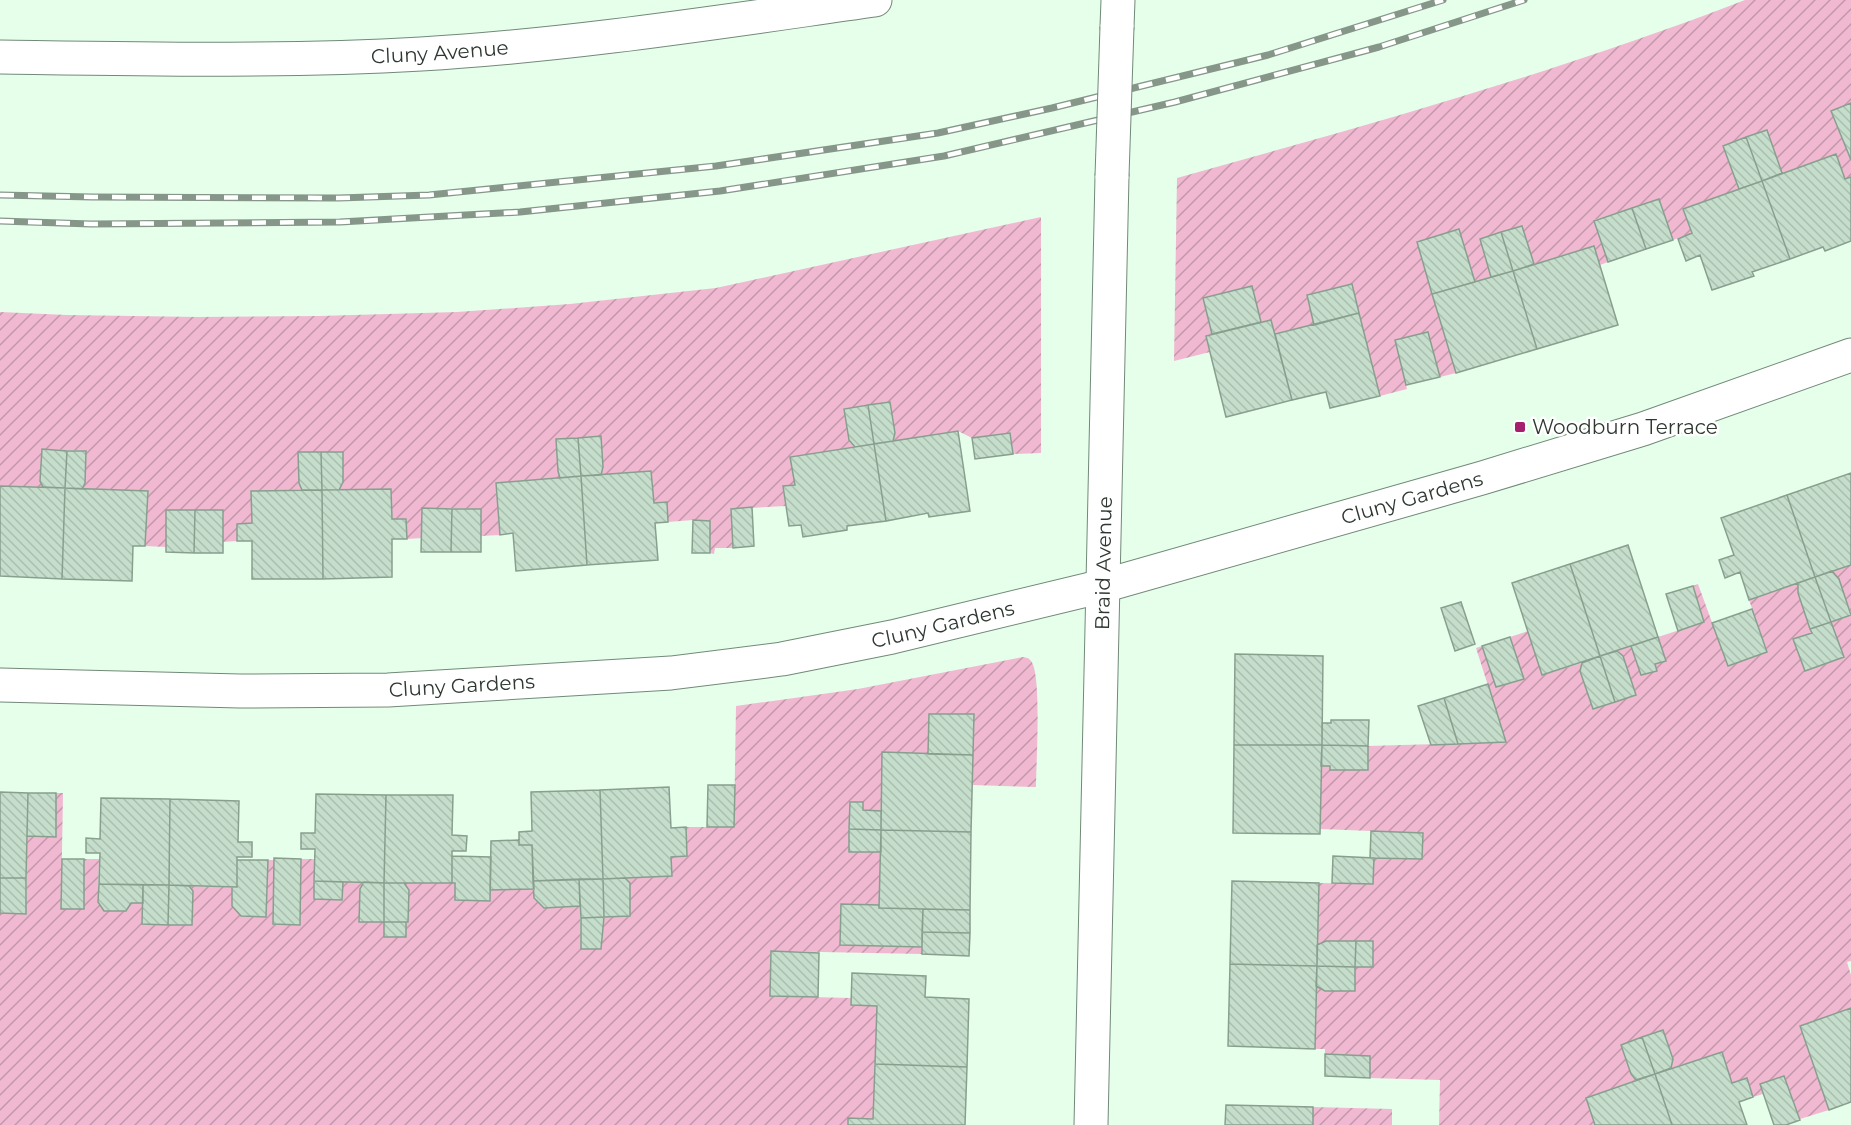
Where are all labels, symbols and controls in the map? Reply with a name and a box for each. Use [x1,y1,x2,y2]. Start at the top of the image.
street label: Cluny Avenue [371,35,510,68]
place label: Woodburn Terrace [1532,415,1718,439]
marker: Woodburn Terrace [1513,420,1527,434]
street label: Cluny Gardens [1338,466,1486,530]
street label: Braid Avenue [1090,496,1117,630]
street label: Cluny Gardens [869,596,1017,653]
street label: Cluny Gardens [388,669,536,702]

